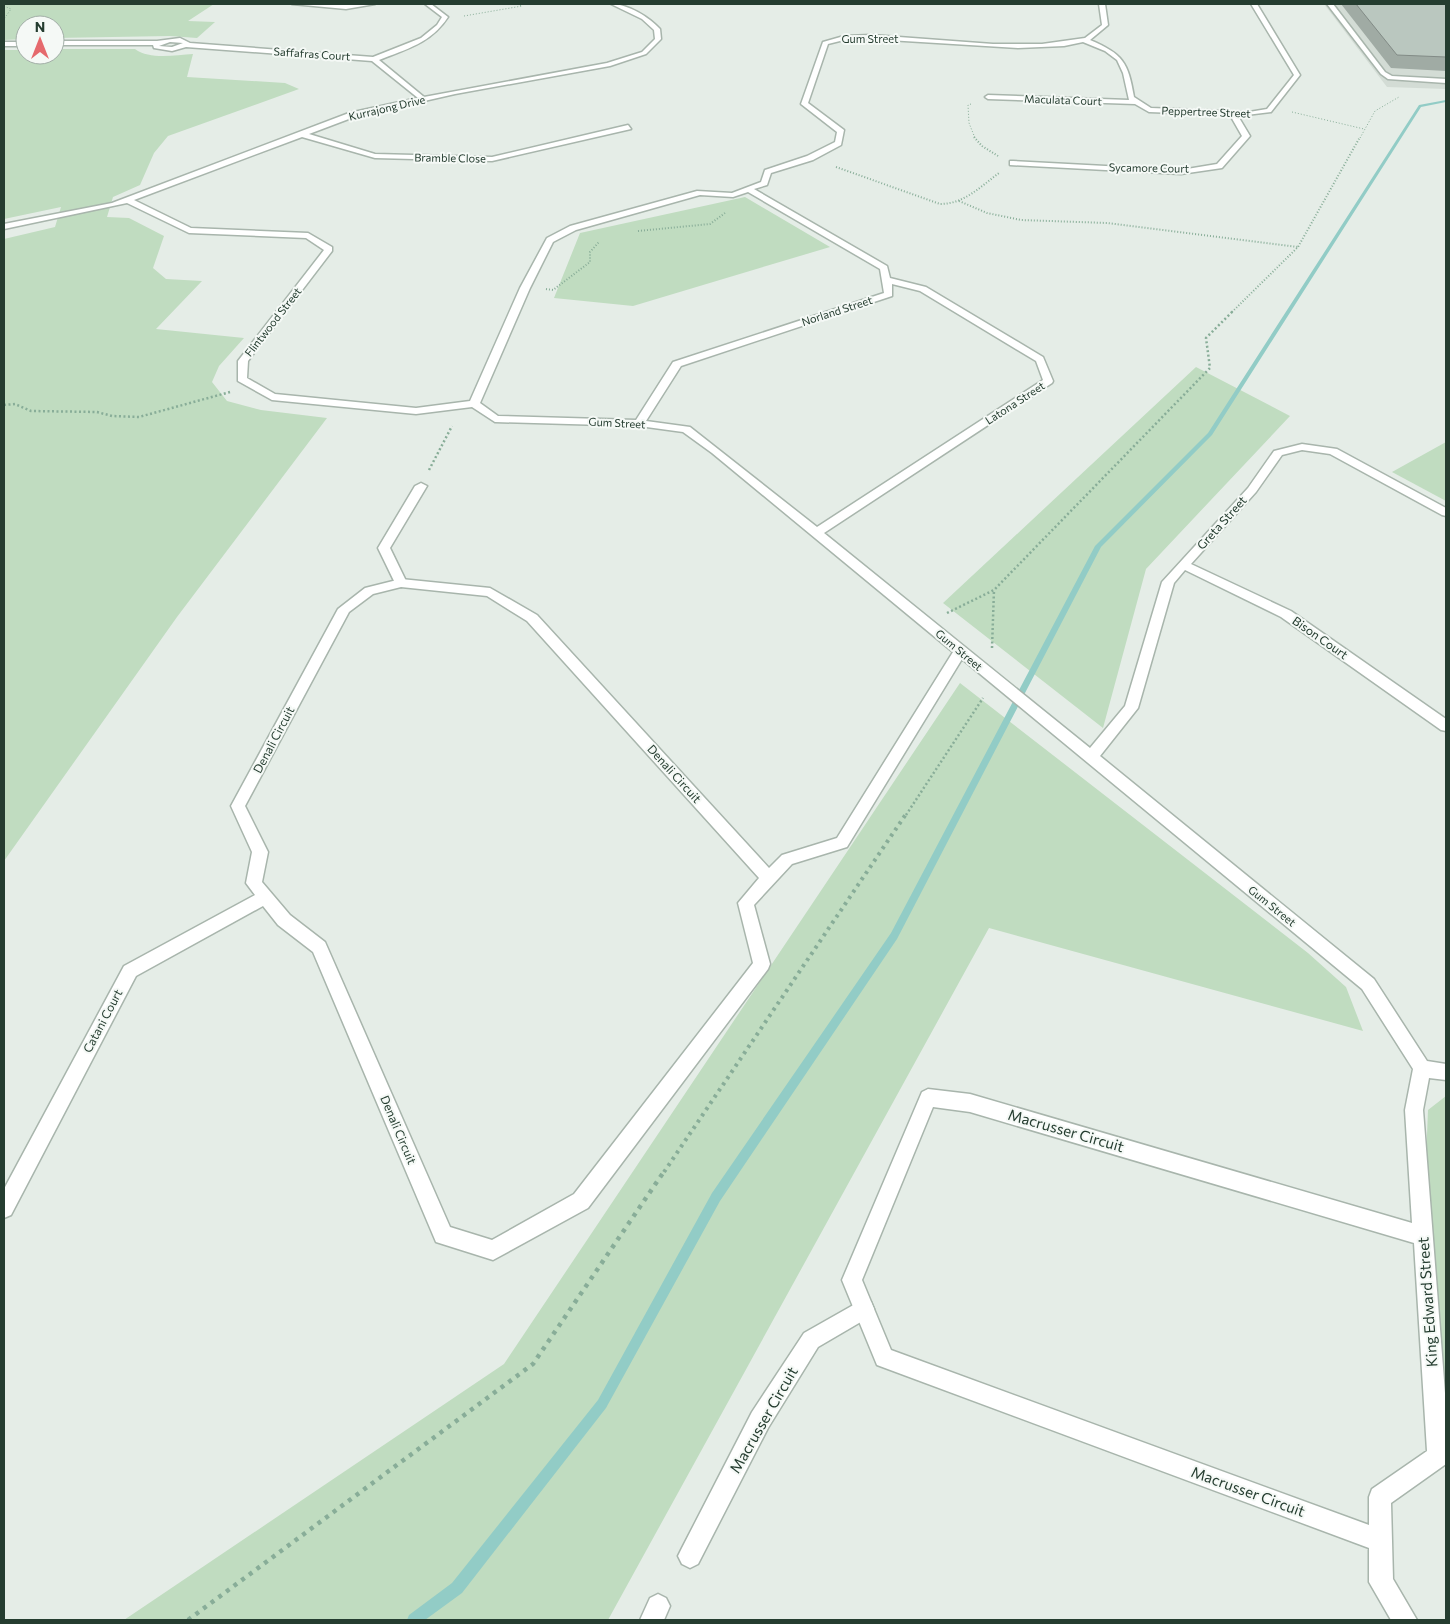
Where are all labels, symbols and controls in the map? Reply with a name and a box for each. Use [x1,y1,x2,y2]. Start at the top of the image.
north arrow [15,15,65,65]
text: N [35,18,45,35]
street label: Gum Street [841,32,899,45]
street label: Saffafras Court [273,44,351,63]
street label: Kurrajong Drive [347,92,427,123]
street label: Maculata Court [1024,92,1103,107]
street label: Peppertree Street [1161,103,1251,120]
street label: Bramble Close [414,150,486,165]
street label: Sycamore Court [1109,160,1190,175]
street label: Flintwood Street [242,284,304,359]
street label: Norland Street [800,293,874,328]
street label: Latona Street [983,378,1047,427]
street label: Gum Street [588,415,646,431]
street label: Greta Street [1194,493,1249,552]
street label: Bison Court [1290,613,1351,661]
street label: Gum Street [933,626,986,673]
street label: Denali Circuit [250,704,297,775]
street label: Denali Circuit [645,741,705,805]
street label: Gum Street [1246,883,1299,929]
street label: Catani Court [80,986,125,1055]
street label: Denali Circuit [378,1093,420,1166]
street label: Macrusser Circuit [1006,1105,1126,1155]
street label: King Edward Street [1413,1236,1441,1368]
street label: Macrusser Circuit [725,1363,801,1476]
street label: Macrusser Circuit [1189,1462,1308,1520]

